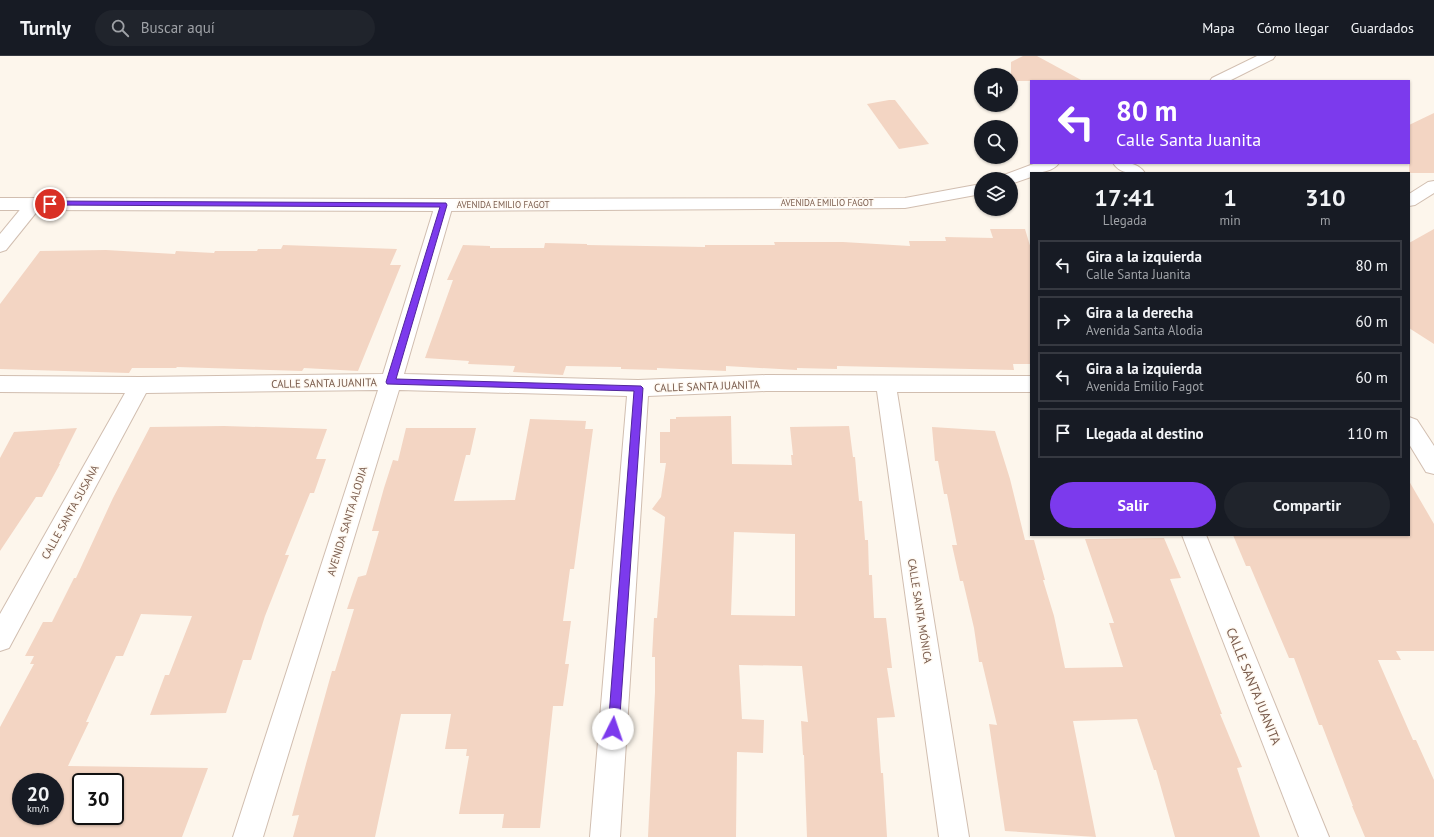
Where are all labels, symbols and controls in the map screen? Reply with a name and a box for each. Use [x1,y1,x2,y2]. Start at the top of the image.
search box [95,10,375,46]
text: Turnly [20,16,71,40]
icon: search [109,17,131,39]
text: Buscar aquí [141,18,215,37]
text: Mapa [1202,19,1235,37]
text: Cómo llegar [1257,19,1329,37]
text: Guardados [1351,19,1414,37]
map controls [974,68,1018,216]
button: sound [974,68,1018,112]
text: 80 m [1116,92,1177,129]
icon: left [1050,96,1102,148]
button: search [974,120,1018,164]
text: Calle Santa Juanita [1116,128,1261,151]
button: layers [974,172,1018,216]
text: 17:41 [1094,182,1155,213]
text: 1 [1223,182,1237,213]
text: 310 [1305,182,1346,213]
pin [33,187,67,221]
icon: arrive [39,193,61,215]
street label: AVENIDA EMILIO FAGOT [781,197,873,208]
street label: AVENIDA EMILIO FAGOT [457,199,549,210]
text: Llegada [1103,212,1147,229]
text: min [1219,212,1241,229]
text: m [1320,212,1331,229]
text: Gira a la izquierda [1086,247,1202,266]
icon: left [1052,254,1074,276]
text: 80 m [1355,256,1388,275]
text: Calle Santa Juanita [1086,266,1191,283]
text: Gira a la derecha [1086,303,1193,322]
icon: right [1052,310,1074,332]
text: 60 m [1355,312,1388,331]
text: Avenida Santa Alodia [1086,322,1203,339]
text: Gira a la izquierda [1086,359,1202,378]
icon: left [1052,366,1074,388]
text: 60 m [1355,368,1388,387]
street label: CALLE SANTA JUANITA [271,375,378,391]
street label: CALLE SANTA JUANITA [654,377,761,395]
text: Avenida Emilio Fagot [1086,378,1204,395]
icon: arrive [1052,422,1074,444]
text: Llegada al destino [1086,424,1204,443]
text: 110 m [1347,424,1388,443]
street label: CALLE SANTA SUSANA [38,462,102,562]
street label: AVENIDA SANTA ALODIA [324,464,371,578]
button: Salir [1050,482,1216,528]
button: Compartir [1224,482,1390,528]
street label: CALLE SANTA MÓNICA [905,558,935,665]
street label: CALLE SANTA JUANITA [1222,625,1285,748]
position arrow [592,708,634,750]
speed limit sign: 30 [72,773,124,825]
text: 20 [27,781,49,807]
text: km/h [27,802,49,815]

